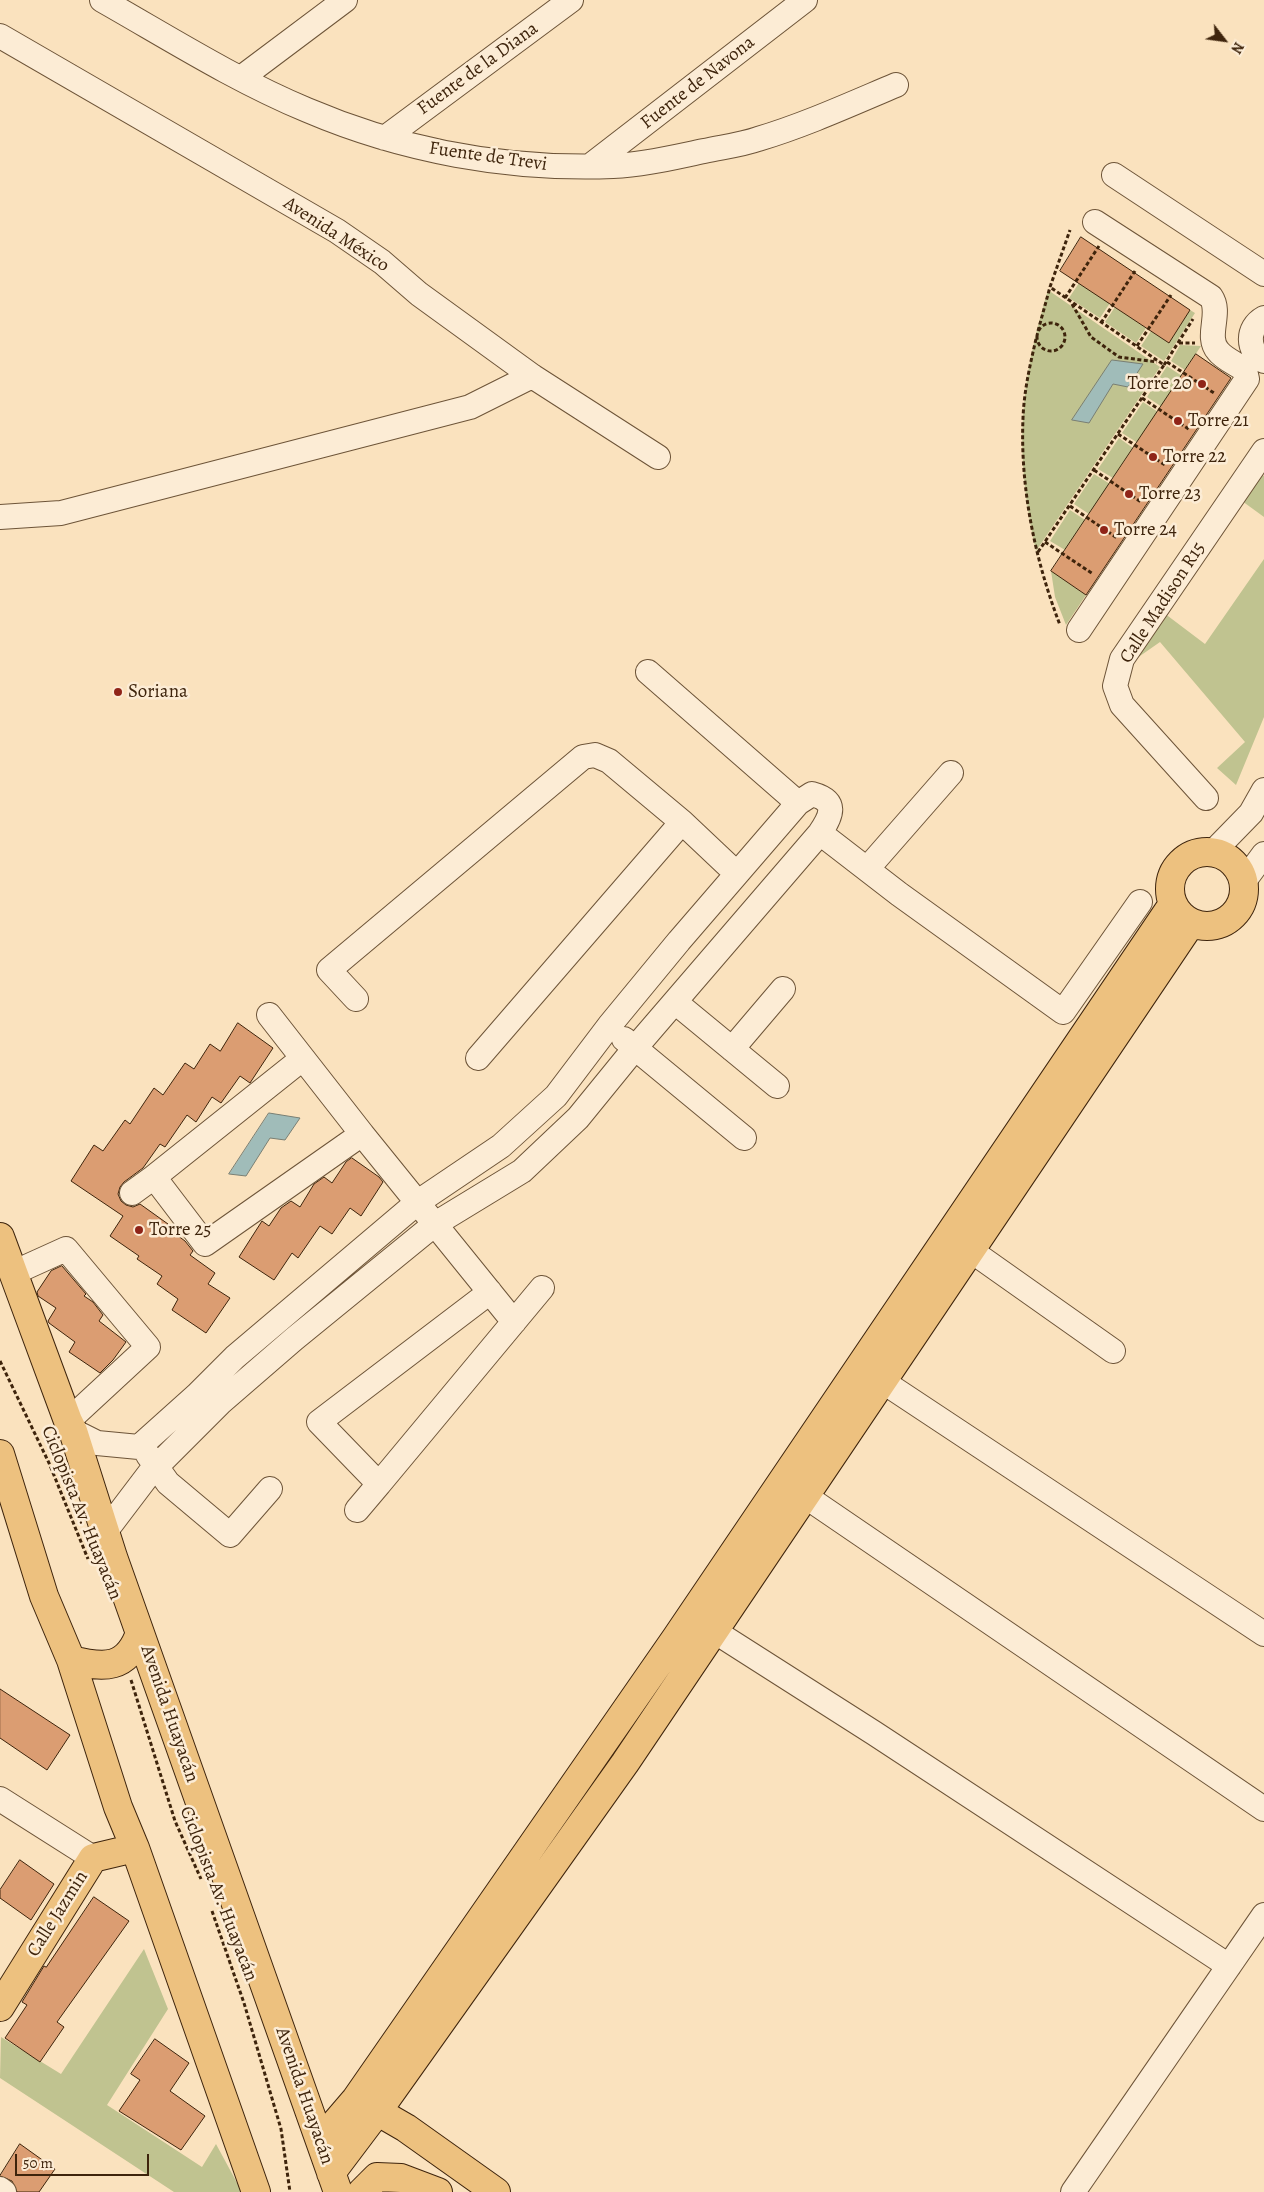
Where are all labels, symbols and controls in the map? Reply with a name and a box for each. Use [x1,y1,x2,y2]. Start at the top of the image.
north arrow [1199,15,1249,65]
street label: Fuente de la Diana [413,17,543,121]
street label: Fuente de Navona [636,31,760,135]
text: N [1227,39,1248,57]
street label: Fuente de Trevi [427,137,549,177]
street label: Avenida México [279,192,393,278]
place label: Torre 20 [1128,373,1192,395]
marker: Torre 20 [1196,378,1208,390]
place label: Torre 21 [1188,410,1249,432]
marker: Torre 21 [1172,415,1184,427]
place label: Torre 22 [1163,446,1226,468]
marker: Torre 22 [1147,451,1159,463]
place label: Torre 23 [1139,483,1201,505]
marker: Torre 23 [1123,488,1135,500]
place label: Torre 24 [1114,519,1177,541]
marker: Torre 24 [1098,524,1110,536]
street label: Calle Madison R15 [1115,538,1211,668]
place label: Soriana [128,681,188,703]
marker: Soriana [112,686,124,698]
place label: Torre 25 [149,1219,212,1241]
marker: Torre 25 [133,1224,145,1236]
street label: Ciclopista Av. Huayacán [36,1423,126,1603]
street label: Avenida Huayacán [135,1643,203,1785]
street label: Ciclopista Av. Huayacán [174,1803,262,1985]
street label: Calle Jazmin [23,1867,93,1961]
street label: Avenida Huayacán [270,2025,338,2167]
scale bar [18,2144,151,2176]
text: 50 m [23,2153,53,2173]

